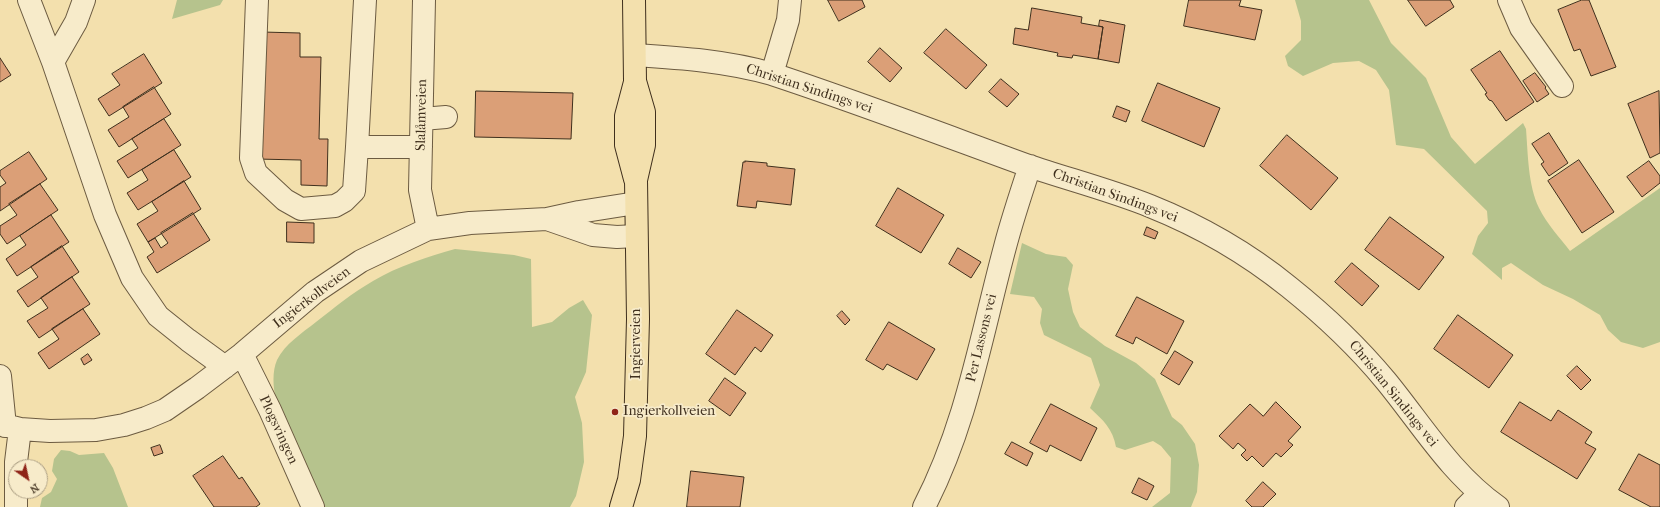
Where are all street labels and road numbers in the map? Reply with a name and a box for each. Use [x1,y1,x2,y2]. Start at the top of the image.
street label: Christian Sindings vei [744,61,874,117]
street label: Slalåmveien [413,79,431,151]
street label: Christian Sindings vei [1050,166,1180,226]
street label: Ingierkollveien [270,264,354,332]
street label: Per Lassons vei [963,292,1001,384]
street label: Ingierveien [629,309,645,379]
street label: Christian Sindings vei [1345,337,1441,451]
street label: Plogsvingen [255,393,301,467]

